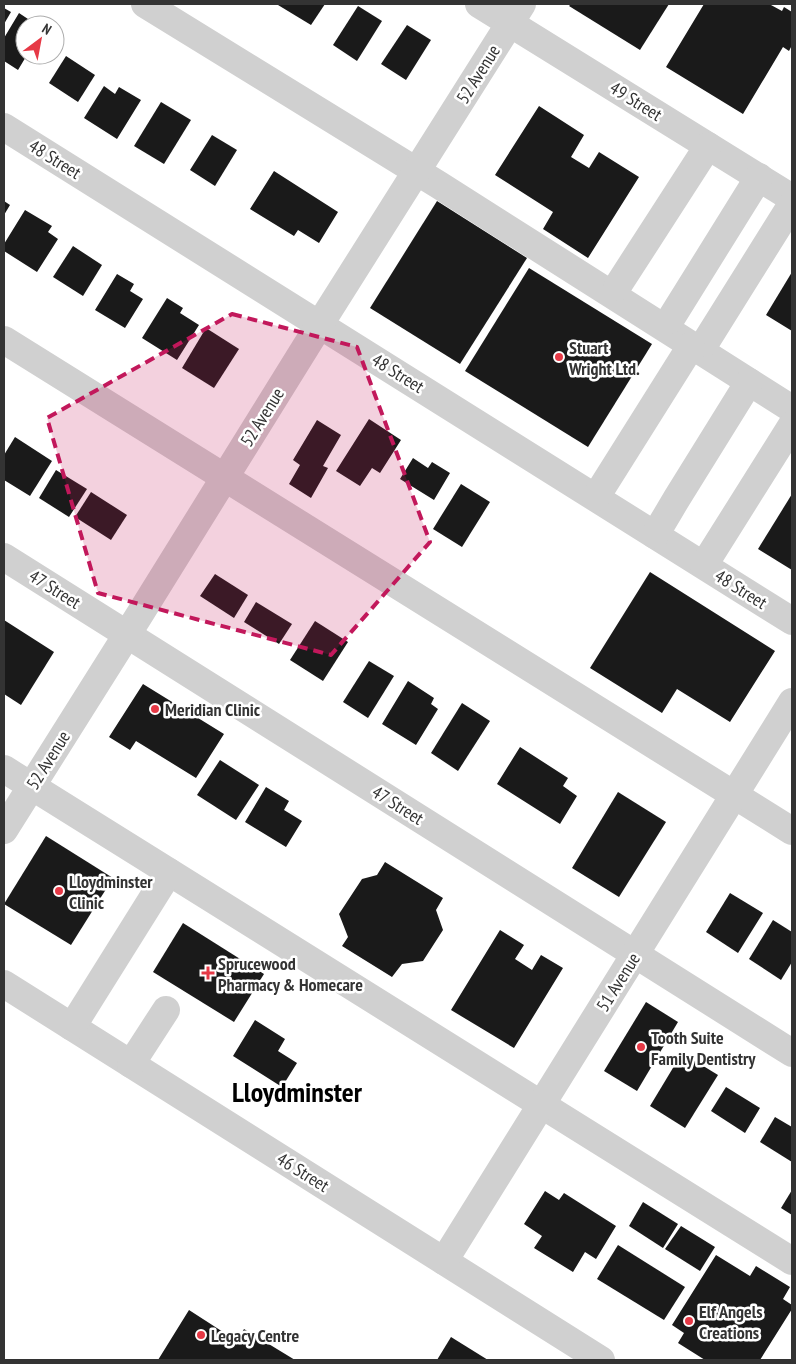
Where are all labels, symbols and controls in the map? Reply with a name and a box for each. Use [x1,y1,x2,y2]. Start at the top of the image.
north arrow [15,15,65,65]
text: N [39,19,55,39]
street label: 52 Avenue [451,40,505,108]
street label: 49 Street [606,76,666,126]
street label: 48 Street [25,134,85,184]
place label: Stuart Wright Ltd. [568,336,640,380]
street label: 48 Street [368,348,428,398]
marker: Stuart Wright Ltd. [553,351,565,363]
street label: 52 Avenue [235,383,289,451]
street label: 47 Street [25,564,85,614]
street label: 48 Street [711,564,771,614]
place label: Meridian Clinic [165,698,261,721]
marker: Meridian Clinic [149,703,161,715]
street label: 52 Avenue [21,726,75,794]
street label: 47 Street [368,780,428,830]
place label: Lloydminster Clinic [69,870,153,914]
marker: Lloydminster Clinic [53,885,65,897]
street label: 51 Avenue [591,948,645,1016]
place label: Sprucewood Pharmacy & Homecare [218,952,363,996]
marker: Sprucewood Pharmacy & Homecare [202,967,214,979]
place label: Tooth Suite Family Dentistry [651,1026,756,1070]
marker: Tooth Suite Family Dentistry [635,1041,647,1053]
district label: Lloydminster [232,1073,363,1110]
street label: 46 Street [273,1147,333,1197]
place label: Elf Angels Creations [699,1300,762,1344]
marker: Elf Angels Creations [683,1315,695,1327]
place label: Legacy Centre [211,1324,299,1347]
marker: Legacy Centre [195,1329,207,1341]

